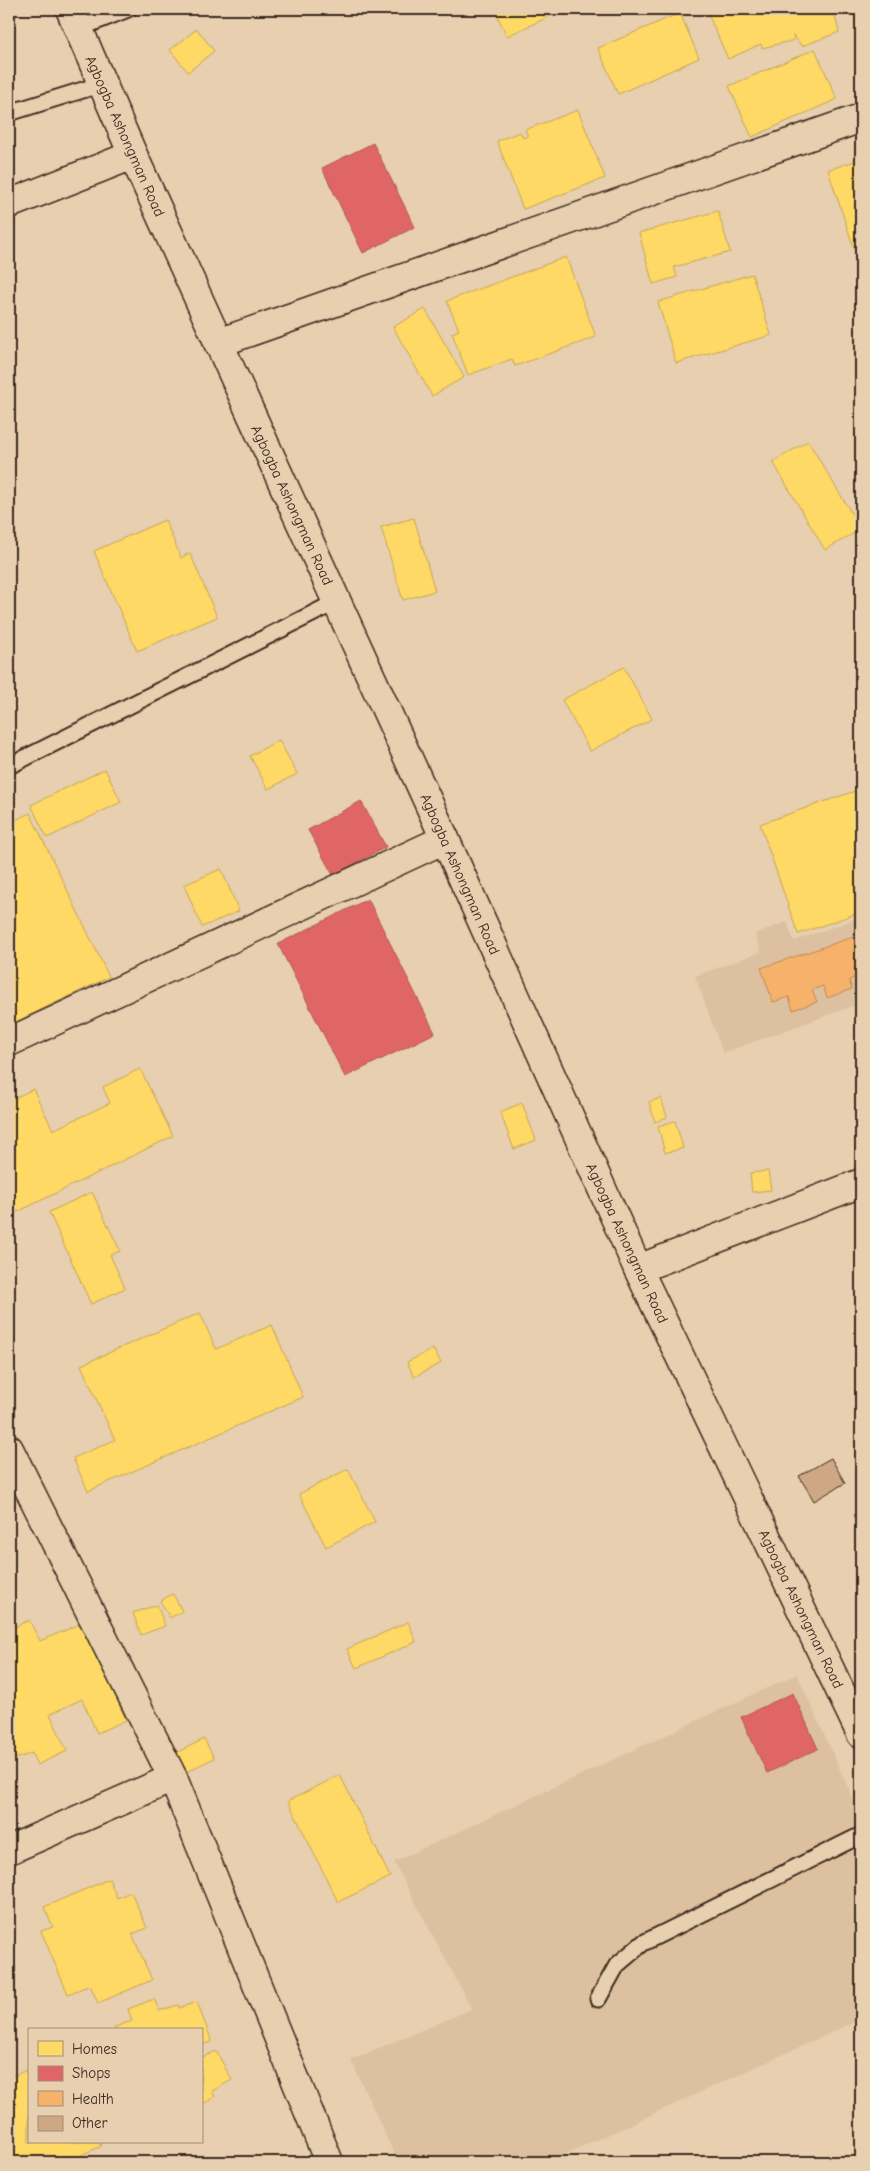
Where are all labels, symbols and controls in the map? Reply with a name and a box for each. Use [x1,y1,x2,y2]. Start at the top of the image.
street label: Agbogba Ashongman Road [81,53,169,219]
street label: Agbogba Ashongman Road [247,422,337,588]
street label: Agbogba Ashongman Road [416,791,504,957]
street label: Agbogba Ashongman Road [582,1160,672,1326]
street label: Agbogba Ashongman Road [755,1527,847,1691]
legend [28,2028,202,2144]
text: Homes [72,2040,117,2058]
text: Shops [72,2064,110,2082]
text: Health [72,2090,114,2108]
text: Other [72,2114,107,2132]

